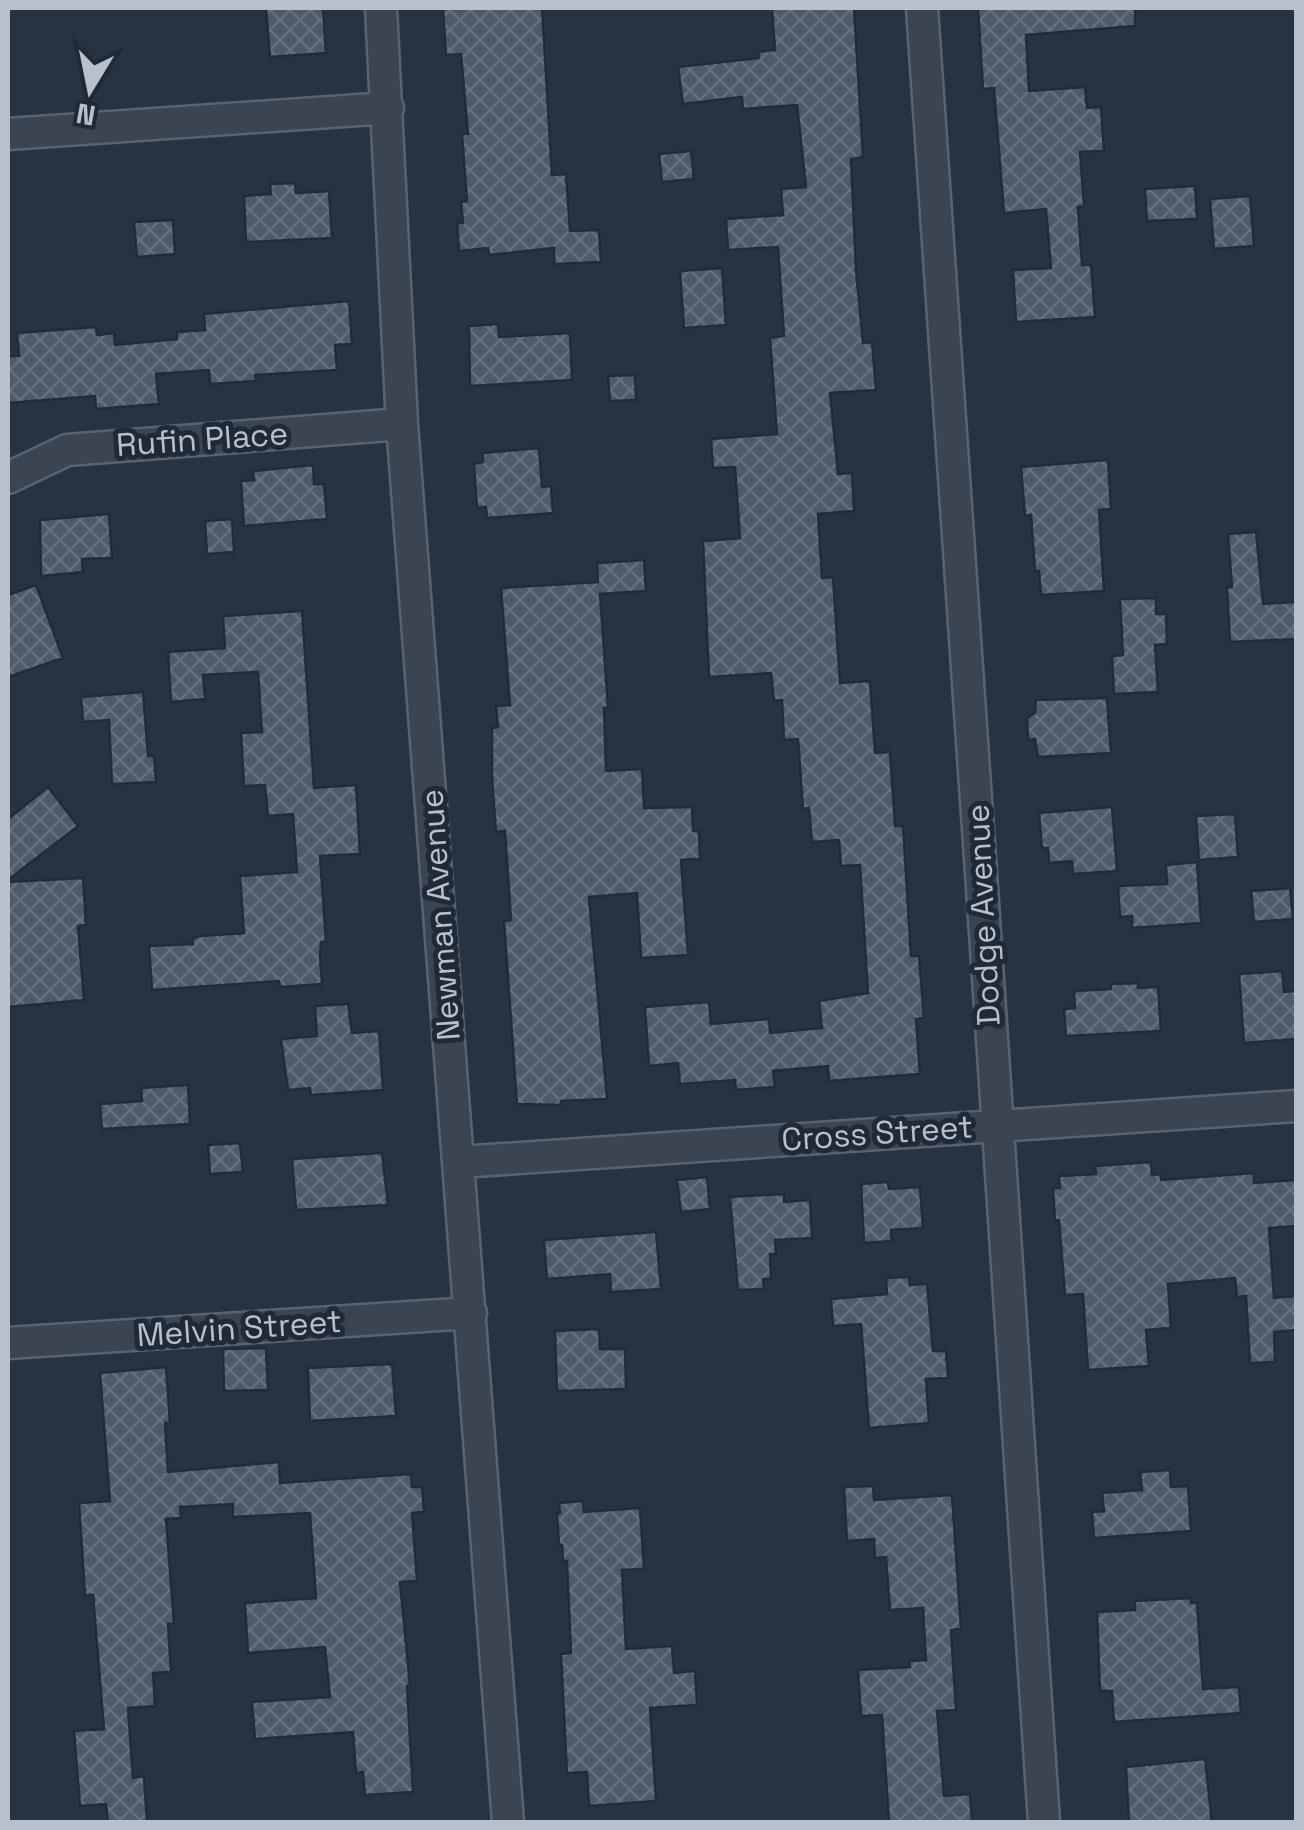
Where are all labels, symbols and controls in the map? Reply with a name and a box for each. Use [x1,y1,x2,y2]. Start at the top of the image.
north arrow [40,40,140,140]
text: N [73,95,98,134]
street label: Rufin Place [115,413,289,465]
street label: Newman Avenue [411,788,469,1042]
street label: Dodge Avenue [957,803,1009,1027]
street label: Cross Street [780,1106,974,1160]
street label: Melvin Street [135,1301,343,1355]

